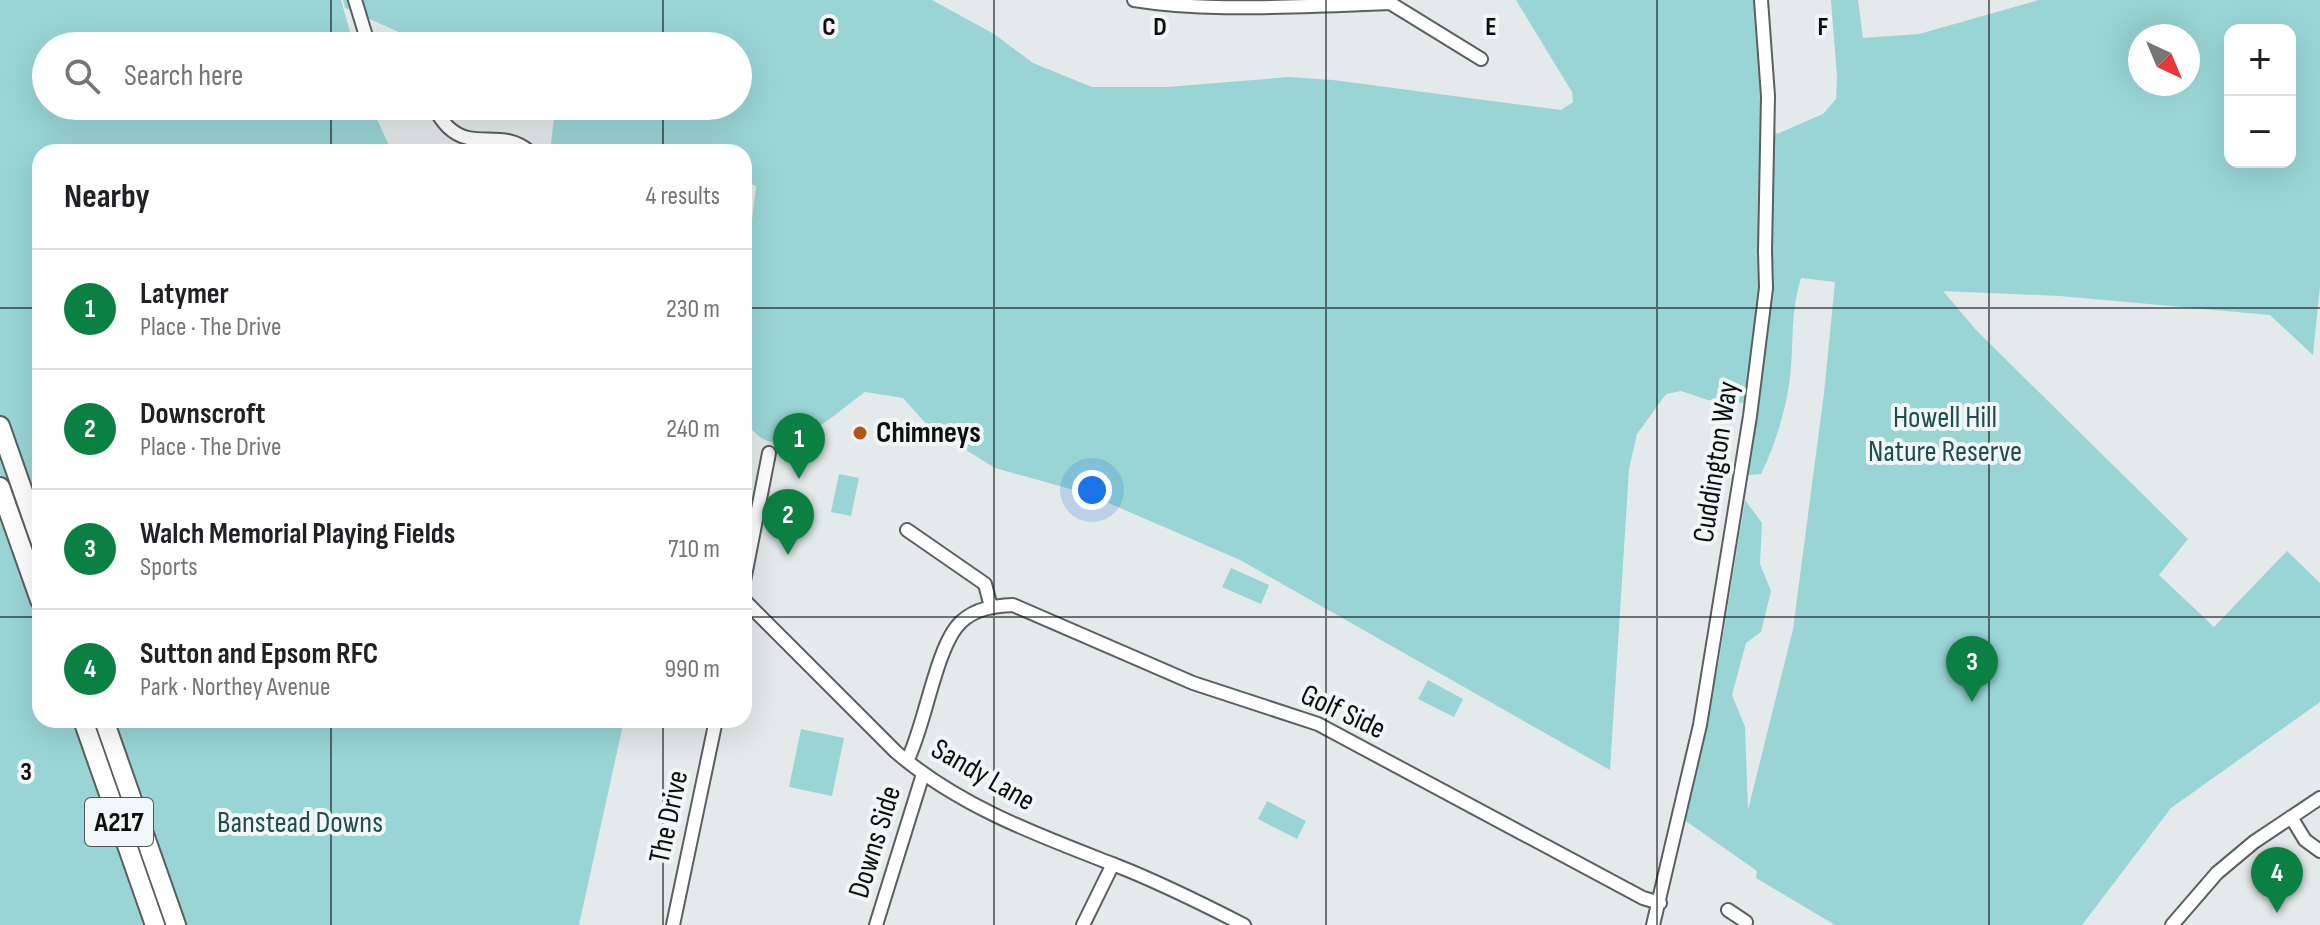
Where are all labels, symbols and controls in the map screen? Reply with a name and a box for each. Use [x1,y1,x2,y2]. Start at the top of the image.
text: C [822,12,836,43]
text: D [1153,12,1167,43]
text: E [1485,12,1497,43]
text: F [1818,12,1829,43]
north arrow [2128,24,2200,96]
map controls [2224,24,2296,168]
button: + [2224,24,2296,96]
search box [32,32,752,120]
icon: search [60,54,104,98]
text: Search here [124,58,243,94]
button: − [2224,96,2296,168]
text: Nearby [64,176,150,217]
text: 4 results [645,181,720,212]
text: Latymer [140,276,229,312]
text: 1 [85,294,95,325]
text: 230 m [666,294,720,325]
text: Place · The Drive [140,312,281,343]
street label: Cuddington Way [1685,378,1747,545]
text: Downscroft [140,396,265,432]
park label: Howell Hill Nature Reserve [1868,400,2022,470]
pin: 1 [773,413,825,479]
text: 2 [84,414,96,445]
text: 240 m [666,414,720,445]
place label: Chimneys [876,415,981,451]
marker: Chimneys [851,424,869,442]
text: Place · The Drive [140,432,281,463]
your location [1072,470,1112,510]
pin: 2 [762,489,814,555]
text: Walch Memorial Playing Fields [140,516,455,552]
text: 3 [84,534,96,565]
text: 710 m [668,534,720,565]
text: Sports [140,552,198,583]
text: Sutton and Epsom RFC [140,636,378,672]
pin: 3 [1946,636,1998,702]
text: 4 [84,654,96,685]
text: 990 m [665,654,720,685]
text: Park · Northey Avenue [140,672,330,703]
street label: Golf Side [1295,677,1391,747]
street label: Sandy Lane [925,731,1041,819]
text: 3 [20,757,32,788]
street label: The Drive [642,767,696,867]
street label: Downs Side [841,782,909,902]
road number: A217 [85,798,153,846]
park label: Banstead Downs [217,805,383,841]
pin: 4 [2251,847,2303,913]

